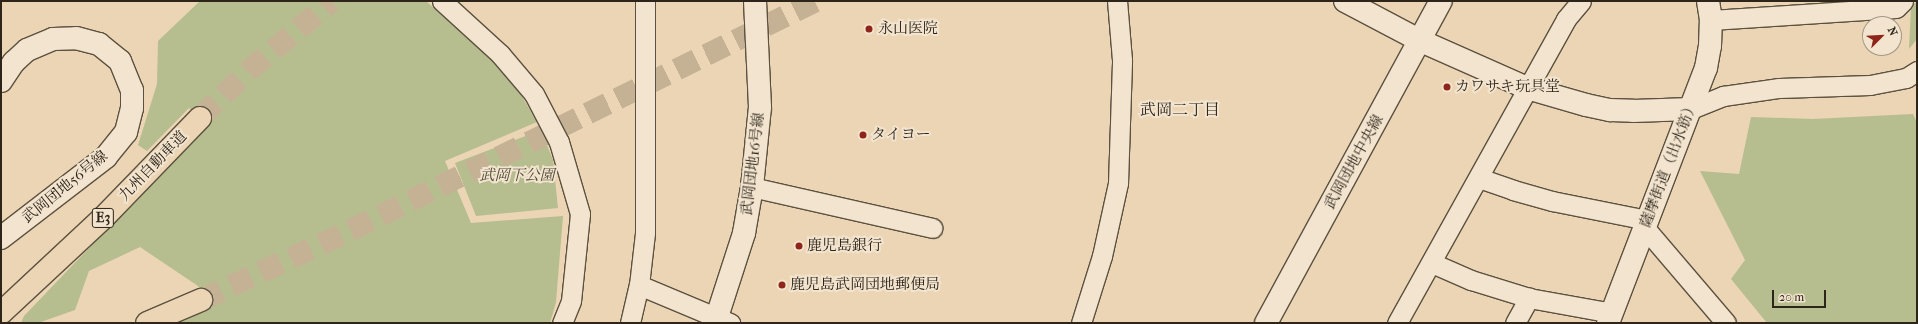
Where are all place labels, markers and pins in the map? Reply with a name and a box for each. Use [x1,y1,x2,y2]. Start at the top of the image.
place label: 永山医院 [878,20,938,38]
marker: 永山医院 [863,23,875,35]
place label: カワサキ玩具堂 [1455,78,1560,96]
marker: カワサキ玩具堂 [1442,82,1452,92]
place label: タイヨー [871,126,931,144]
marker: タイヨー [858,130,868,140]
place label: 鹿児島銀行 [807,237,882,255]
marker: 鹿児島銀行 [794,241,804,251]
place label: 鹿児島武岡団地郵便局 [790,276,940,294]
marker: 鹿児島武岡団地郵便局 [777,280,787,290]

